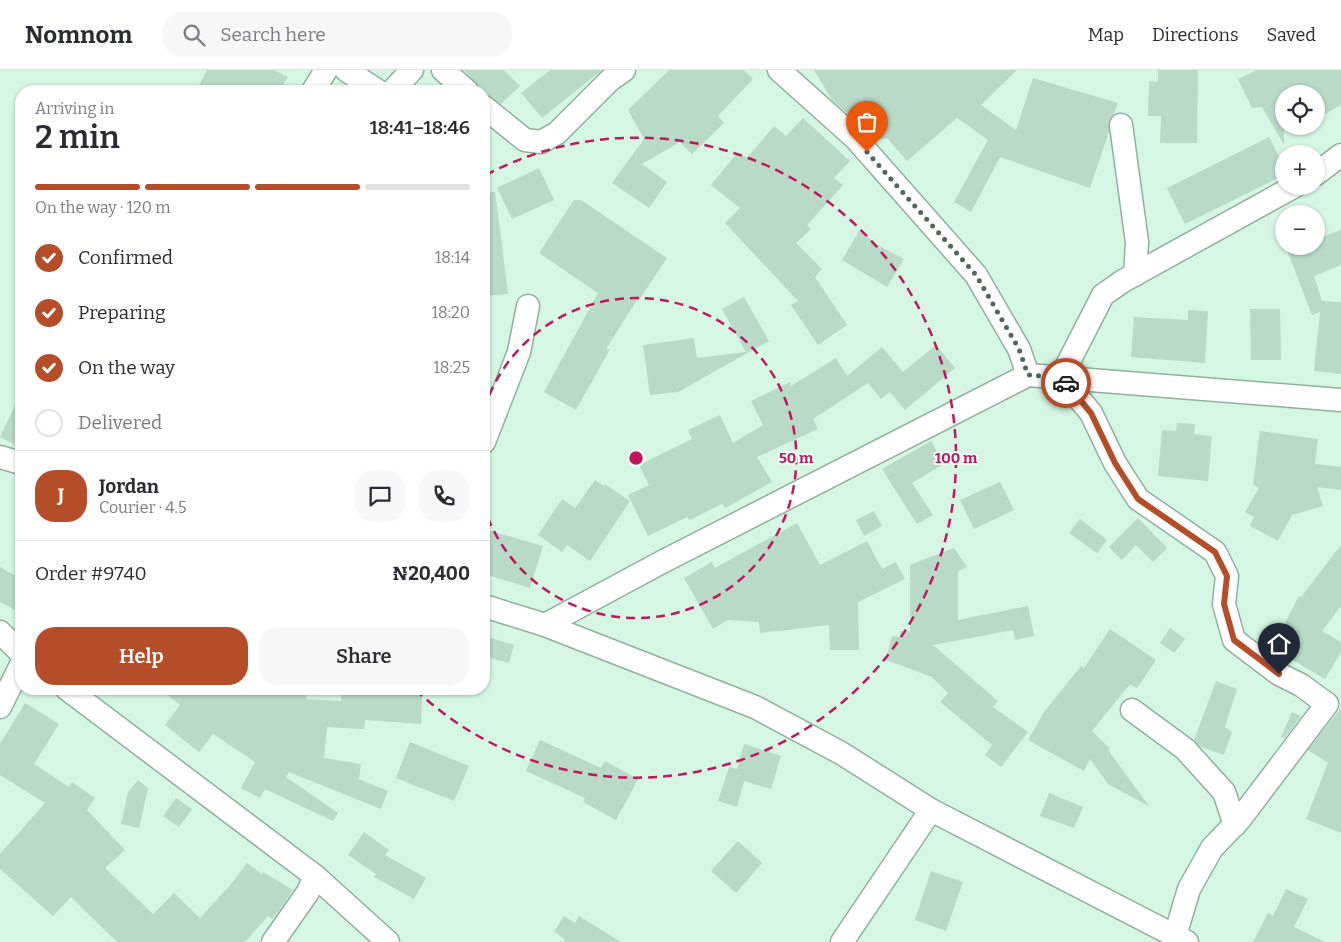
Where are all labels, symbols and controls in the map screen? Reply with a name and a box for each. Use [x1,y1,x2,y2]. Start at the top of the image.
search box [162,12,512,57]
text: Nomnom [25,21,132,49]
icon: search [180,21,208,49]
text: Search here [220,23,326,46]
text: Map [1088,24,1124,46]
text: Directions [1152,24,1239,46]
text: Saved [1267,24,1316,46]
map controls [1275,85,1325,255]
button: locate [1275,85,1325,135]
text: Arriving in [35,99,114,118]
pin [846,101,888,152]
icon: bag [853,108,881,136]
text: 18:41–18:46 [370,116,470,139]
text: 2 min [35,118,120,156]
button: + [1275,145,1325,195]
text: On the way · 120 m [35,198,170,217]
button: − [1275,205,1325,255]
icon: check [35,244,63,272]
text: Confirmed [78,246,173,269]
text: 18:14 [435,248,470,267]
icon: check [35,299,63,327]
text: Preparing [78,301,166,324]
text: 18:20 [432,303,470,322]
icon: check [35,354,63,382]
text: On the way [78,356,175,379]
text: 18:25 [433,358,470,377]
courier [1041,358,1091,408]
icon: car [1052,369,1080,397]
text: Delivered [78,411,162,434]
centre of rings [627,449,645,467]
text: 50 m [779,449,814,467]
text: 100 m [935,449,978,467]
button: chat [354,470,406,522]
button: phone [418,470,470,522]
text: Jordan [99,475,159,498]
text: J [58,484,64,507]
text: Courier · 4.5 [99,498,187,517]
text: Order #9740 [35,562,147,585]
text: ₦20,400 [392,562,470,585]
pin [1258,623,1300,674]
button: Help [35,627,248,685]
button: Share [258,627,470,685]
icon: home [1265,630,1293,658]

